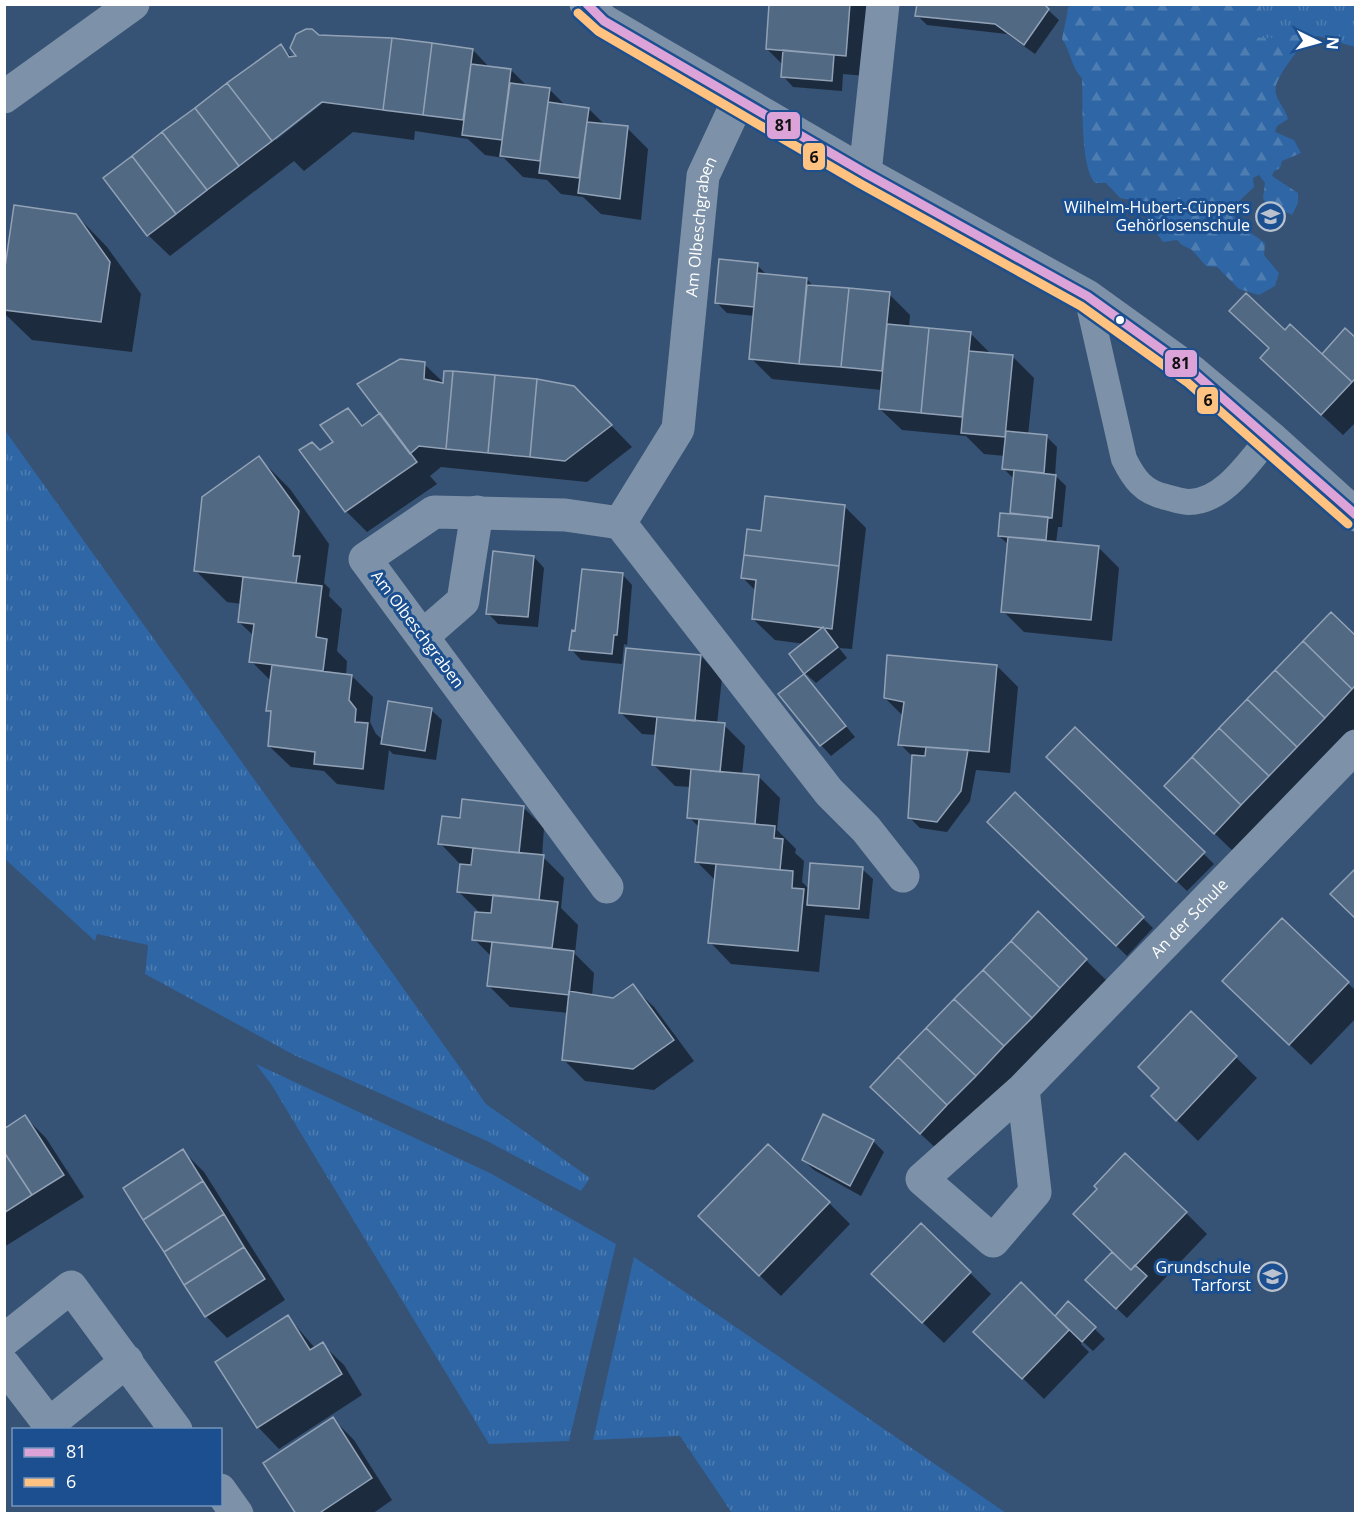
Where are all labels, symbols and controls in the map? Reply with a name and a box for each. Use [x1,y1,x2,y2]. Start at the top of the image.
north arrow [1288,12,1348,72]
text: N [1321,36,1344,51]
line badge: 81 [766,111,801,140]
text: 81 [775,114,793,136]
line badge: 6 [802,142,826,171]
text: 6 [809,146,819,168]
street label: Am Olbeschgraben [680,153,722,298]
place label: Wilhelm-Hubert-Cüppers Gehörlosenschule [1064,196,1250,236]
school or university icon: Wilhelm-Hubert-Cüppers Gehörlosenschule [1255,200,1287,232]
unlabelled marker [1114,314,1126,326]
line badge: 81 [1164,349,1198,378]
text: 81 [1172,352,1190,374]
line badge: 6 [1196,386,1219,415]
text: 6 [1203,389,1213,411]
street label: Am Olbeschgraben [366,566,470,692]
street label: An der Schule [1145,874,1233,963]
place label: Grundschule Tarforst [1155,1256,1251,1296]
school or university icon: Grundschule Tarforst [1256,1260,1288,1292]
legend [12,1428,222,1506]
text: 81 [66,1439,87,1463]
text: 6 [66,1469,76,1493]

